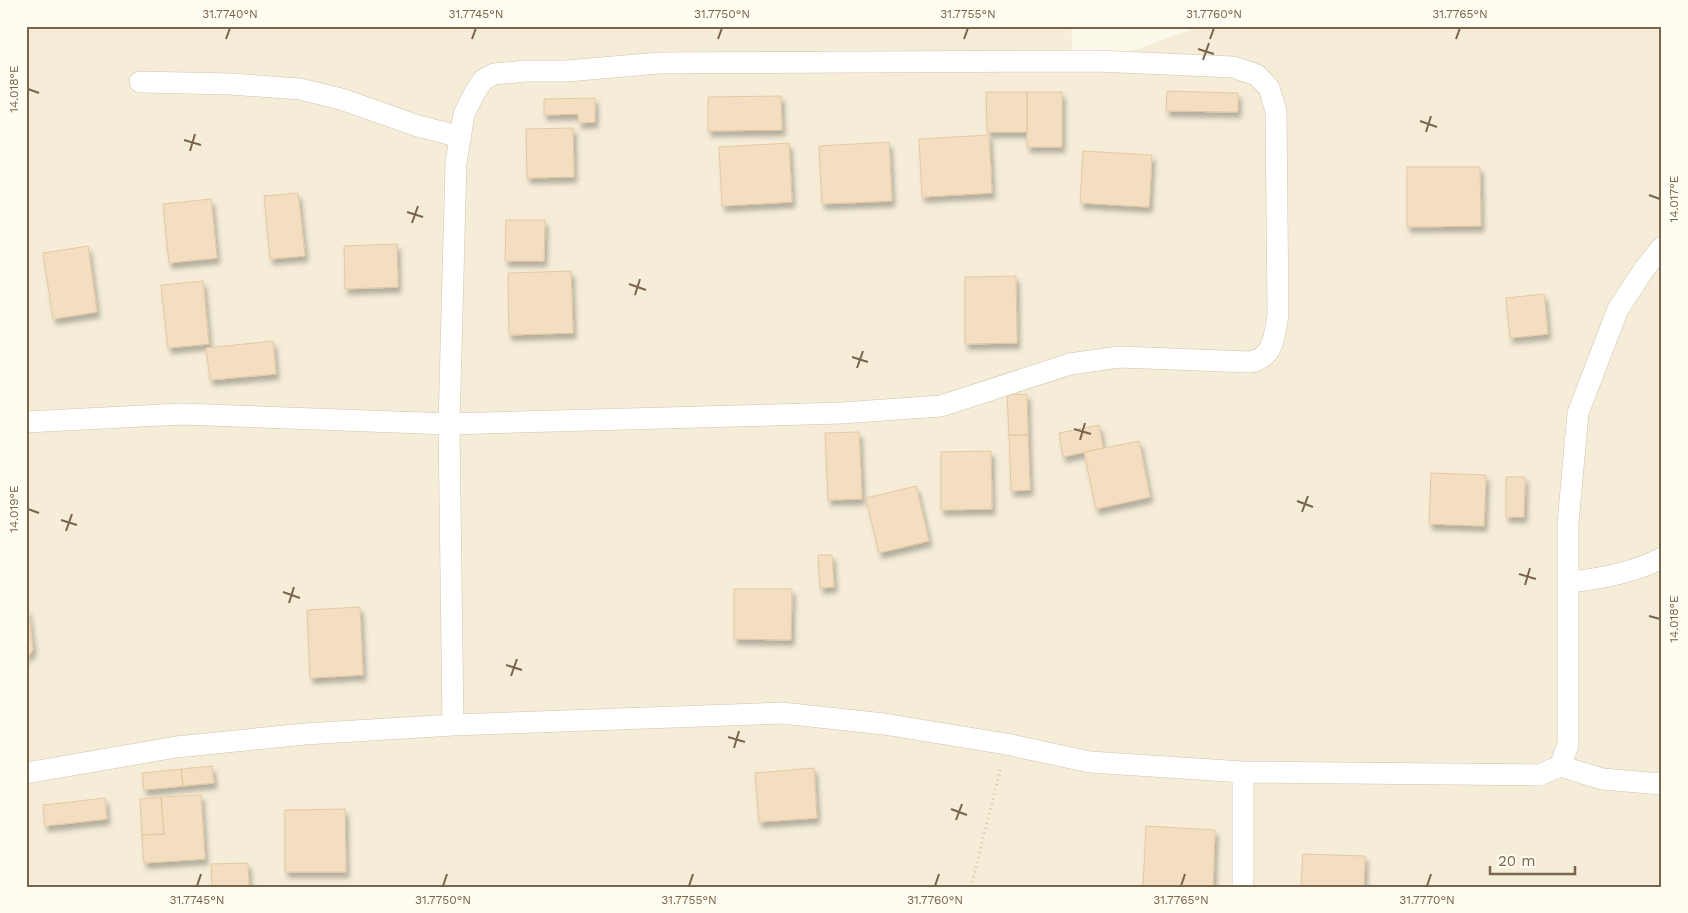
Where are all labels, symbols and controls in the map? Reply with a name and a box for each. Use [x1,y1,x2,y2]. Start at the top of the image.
text: 31.7740°N [202,7,258,21]
text: 31.7745°N [448,7,504,21]
text: 31.7750°N [694,7,750,21]
text: 31.7755°N [940,7,996,21]
text: 31.7760°N [1186,7,1242,21]
text: 31.7765°N [1432,7,1488,21]
text: 14.018°E [7,65,21,113]
text: 14.017°E [1667,175,1681,222]
text: 14.019°E [7,485,21,533]
text: 14.018°E [1667,595,1681,643]
scale bar [1490,843,1576,875]
text: 20 m [1498,852,1536,870]
text: 31.7745°N [169,893,225,907]
text: 31.7750°N [415,893,471,907]
text: 31.7755°N [661,893,717,907]
text: 31.7760°N [907,893,963,907]
text: 31.7765°N [1153,893,1209,907]
text: 31.7770°N [1399,893,1455,907]

